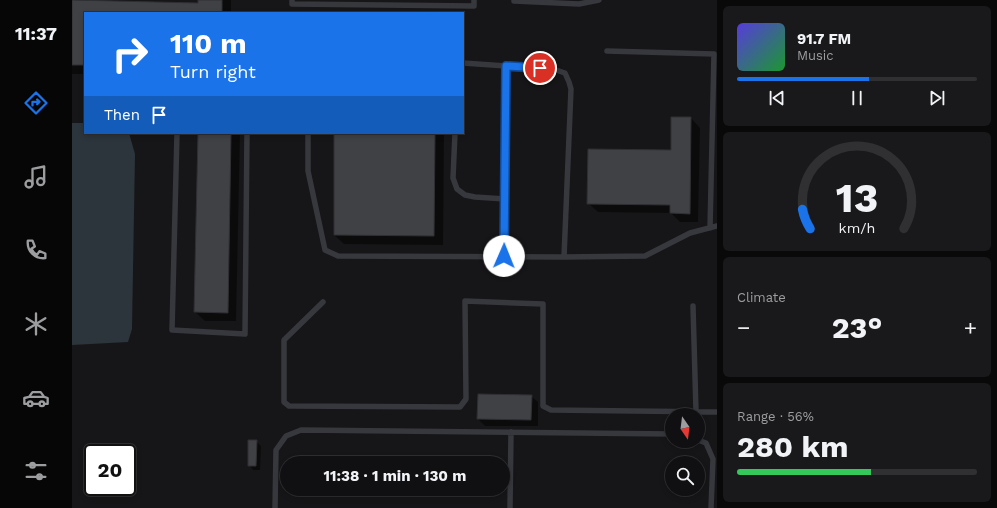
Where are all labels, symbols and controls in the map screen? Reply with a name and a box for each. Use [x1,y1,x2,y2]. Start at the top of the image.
text: 11:37 [15,23,57,44]
text: 110 m [170,27,247,60]
icon: right [104,28,156,80]
text: 91.7 FM [797,30,851,48]
text: Music [797,48,834,63]
pin [523,51,557,85]
icon: arrive [529,57,551,79]
text: Turn right [170,61,256,82]
icon: previous [766,87,788,109]
icon: pause [846,87,868,109]
icon: next [926,87,948,109]
icon: directions [22,89,50,117]
icon: arrive [148,104,170,126]
text: Then [104,106,140,124]
icon: music [22,163,50,191]
text: 13 [836,173,878,222]
text: km/h [839,220,875,236]
position arrow [483,235,525,277]
icon: phone [22,236,50,264]
text: Climate [737,290,786,305]
icon: climate [22,310,50,338]
text: 23° [832,310,882,345]
text: − [737,315,750,340]
text: + [964,315,977,340]
icon: car [22,384,50,412]
north arrow [665,408,705,448]
map controls [665,408,705,496]
text: Range · 56% [737,409,814,424]
text: 280 km [737,429,848,464]
speed limit sign: 20 [84,444,136,496]
button: search [665,456,705,496]
icon: filters [22,457,50,485]
text: 11:38 · 1 min · 130 m [324,467,466,485]

